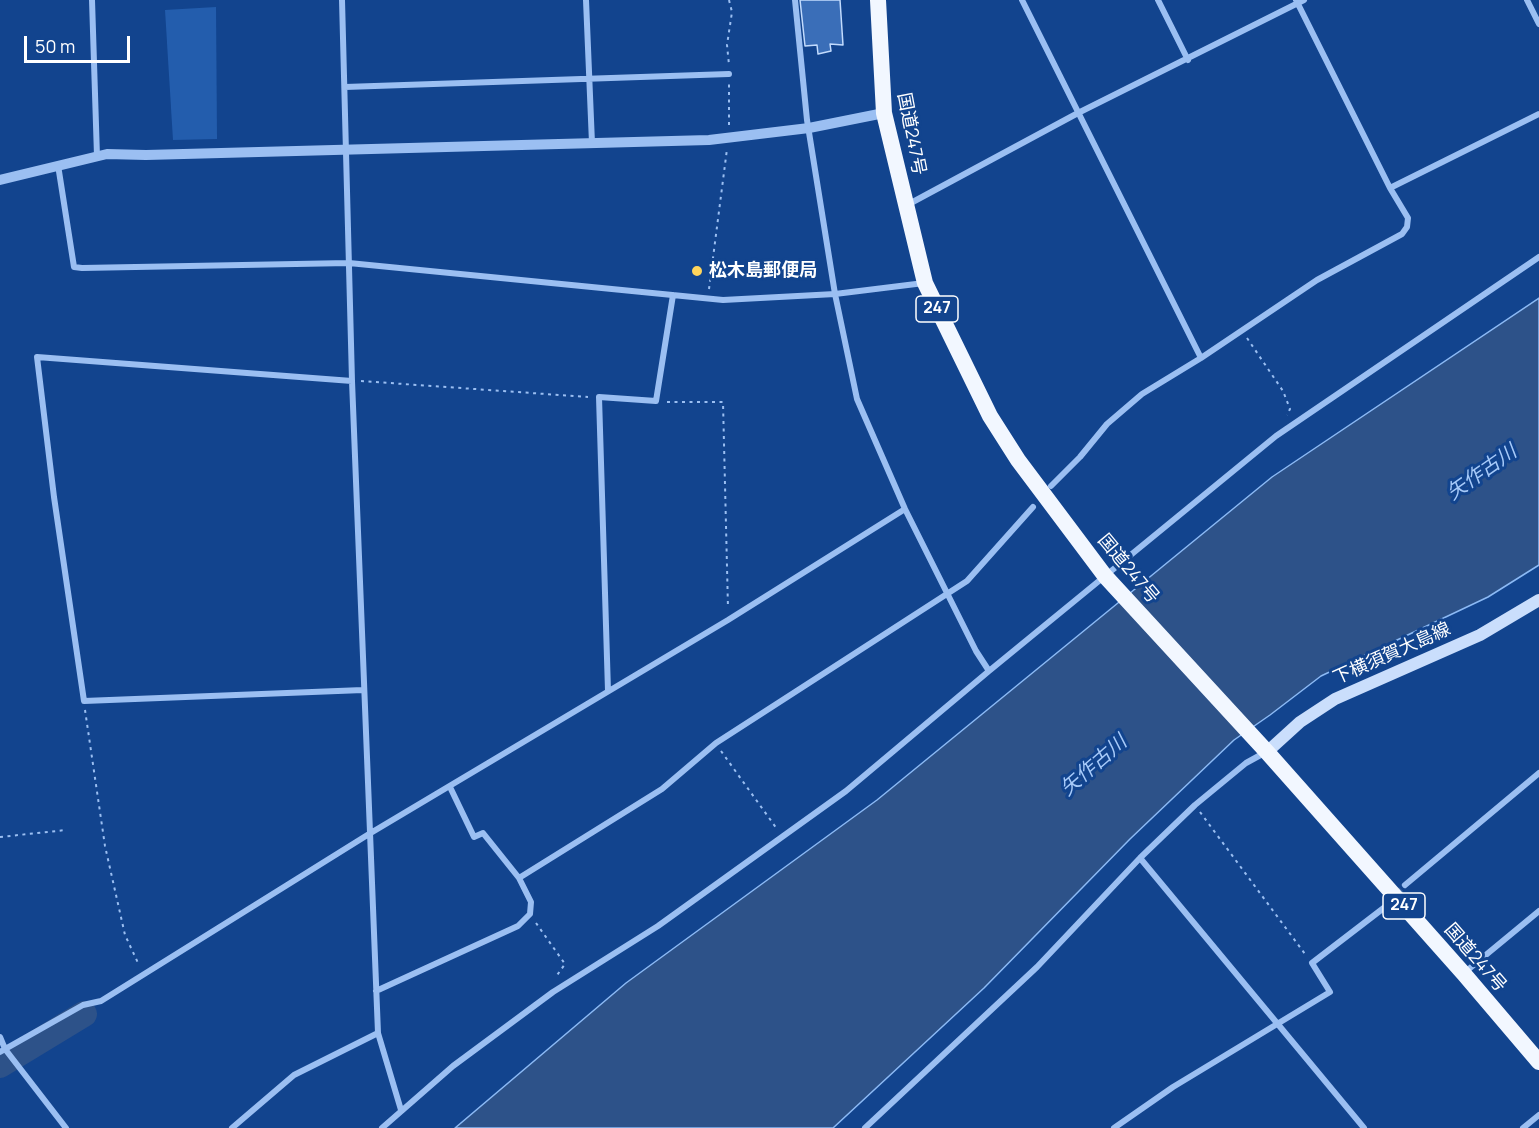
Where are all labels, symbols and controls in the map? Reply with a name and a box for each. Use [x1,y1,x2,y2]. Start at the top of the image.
scale bar [27,24,134,62]
text: 50 m [35,34,75,58]
street label: 国道247号 [892,91,930,177]
place label: 松木島郵便局 [709,260,817,282]
marker: 松木島郵便局 [690,264,704,278]
road number: 247 [916,296,958,322]
water label: 矢作古川 [1442,440,1522,506]
street label: 国道247号 [1093,530,1163,608]
street label: 下横須賀大島線 [1330,619,1454,689]
water label: 矢作古川 [1056,731,1132,801]
road number: 247 [1383,893,1425,919]
street label: 国道247号 [1439,919,1511,997]

